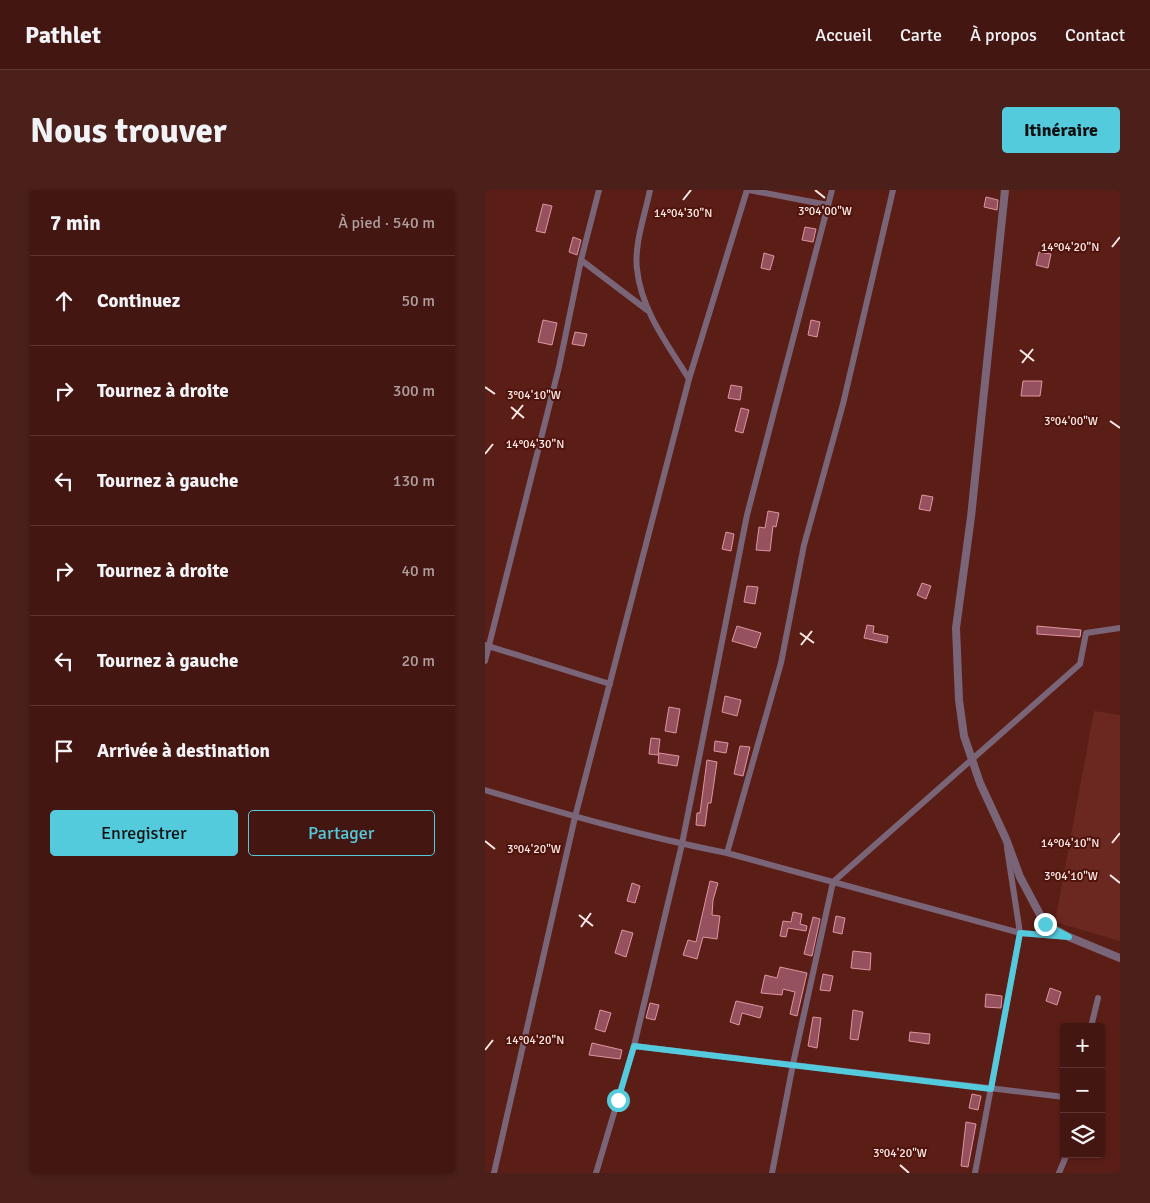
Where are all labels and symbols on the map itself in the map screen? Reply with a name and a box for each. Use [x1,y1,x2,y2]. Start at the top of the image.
text: 3°04'00"W [798,204,852,219]
text: 14°04'30"N [654,206,712,221]
text: 14°04'20"N [1041,240,1099,255]
text: 3°04'10"W [507,388,561,403]
text: 3°04'00"W [1044,414,1098,429]
text: 14°04'30"N [506,437,564,452]
text: 14°04'10"N [1041,836,1099,851]
text: 3°04'20"W [507,842,561,857]
text: 3°04'10"W [1044,869,1098,884]
route end [1034,913,1057,936]
text: 14°04'20"N [506,1033,564,1048]
route start [607,1089,630,1112]
text: 3°04'20"W [873,1146,927,1161]

